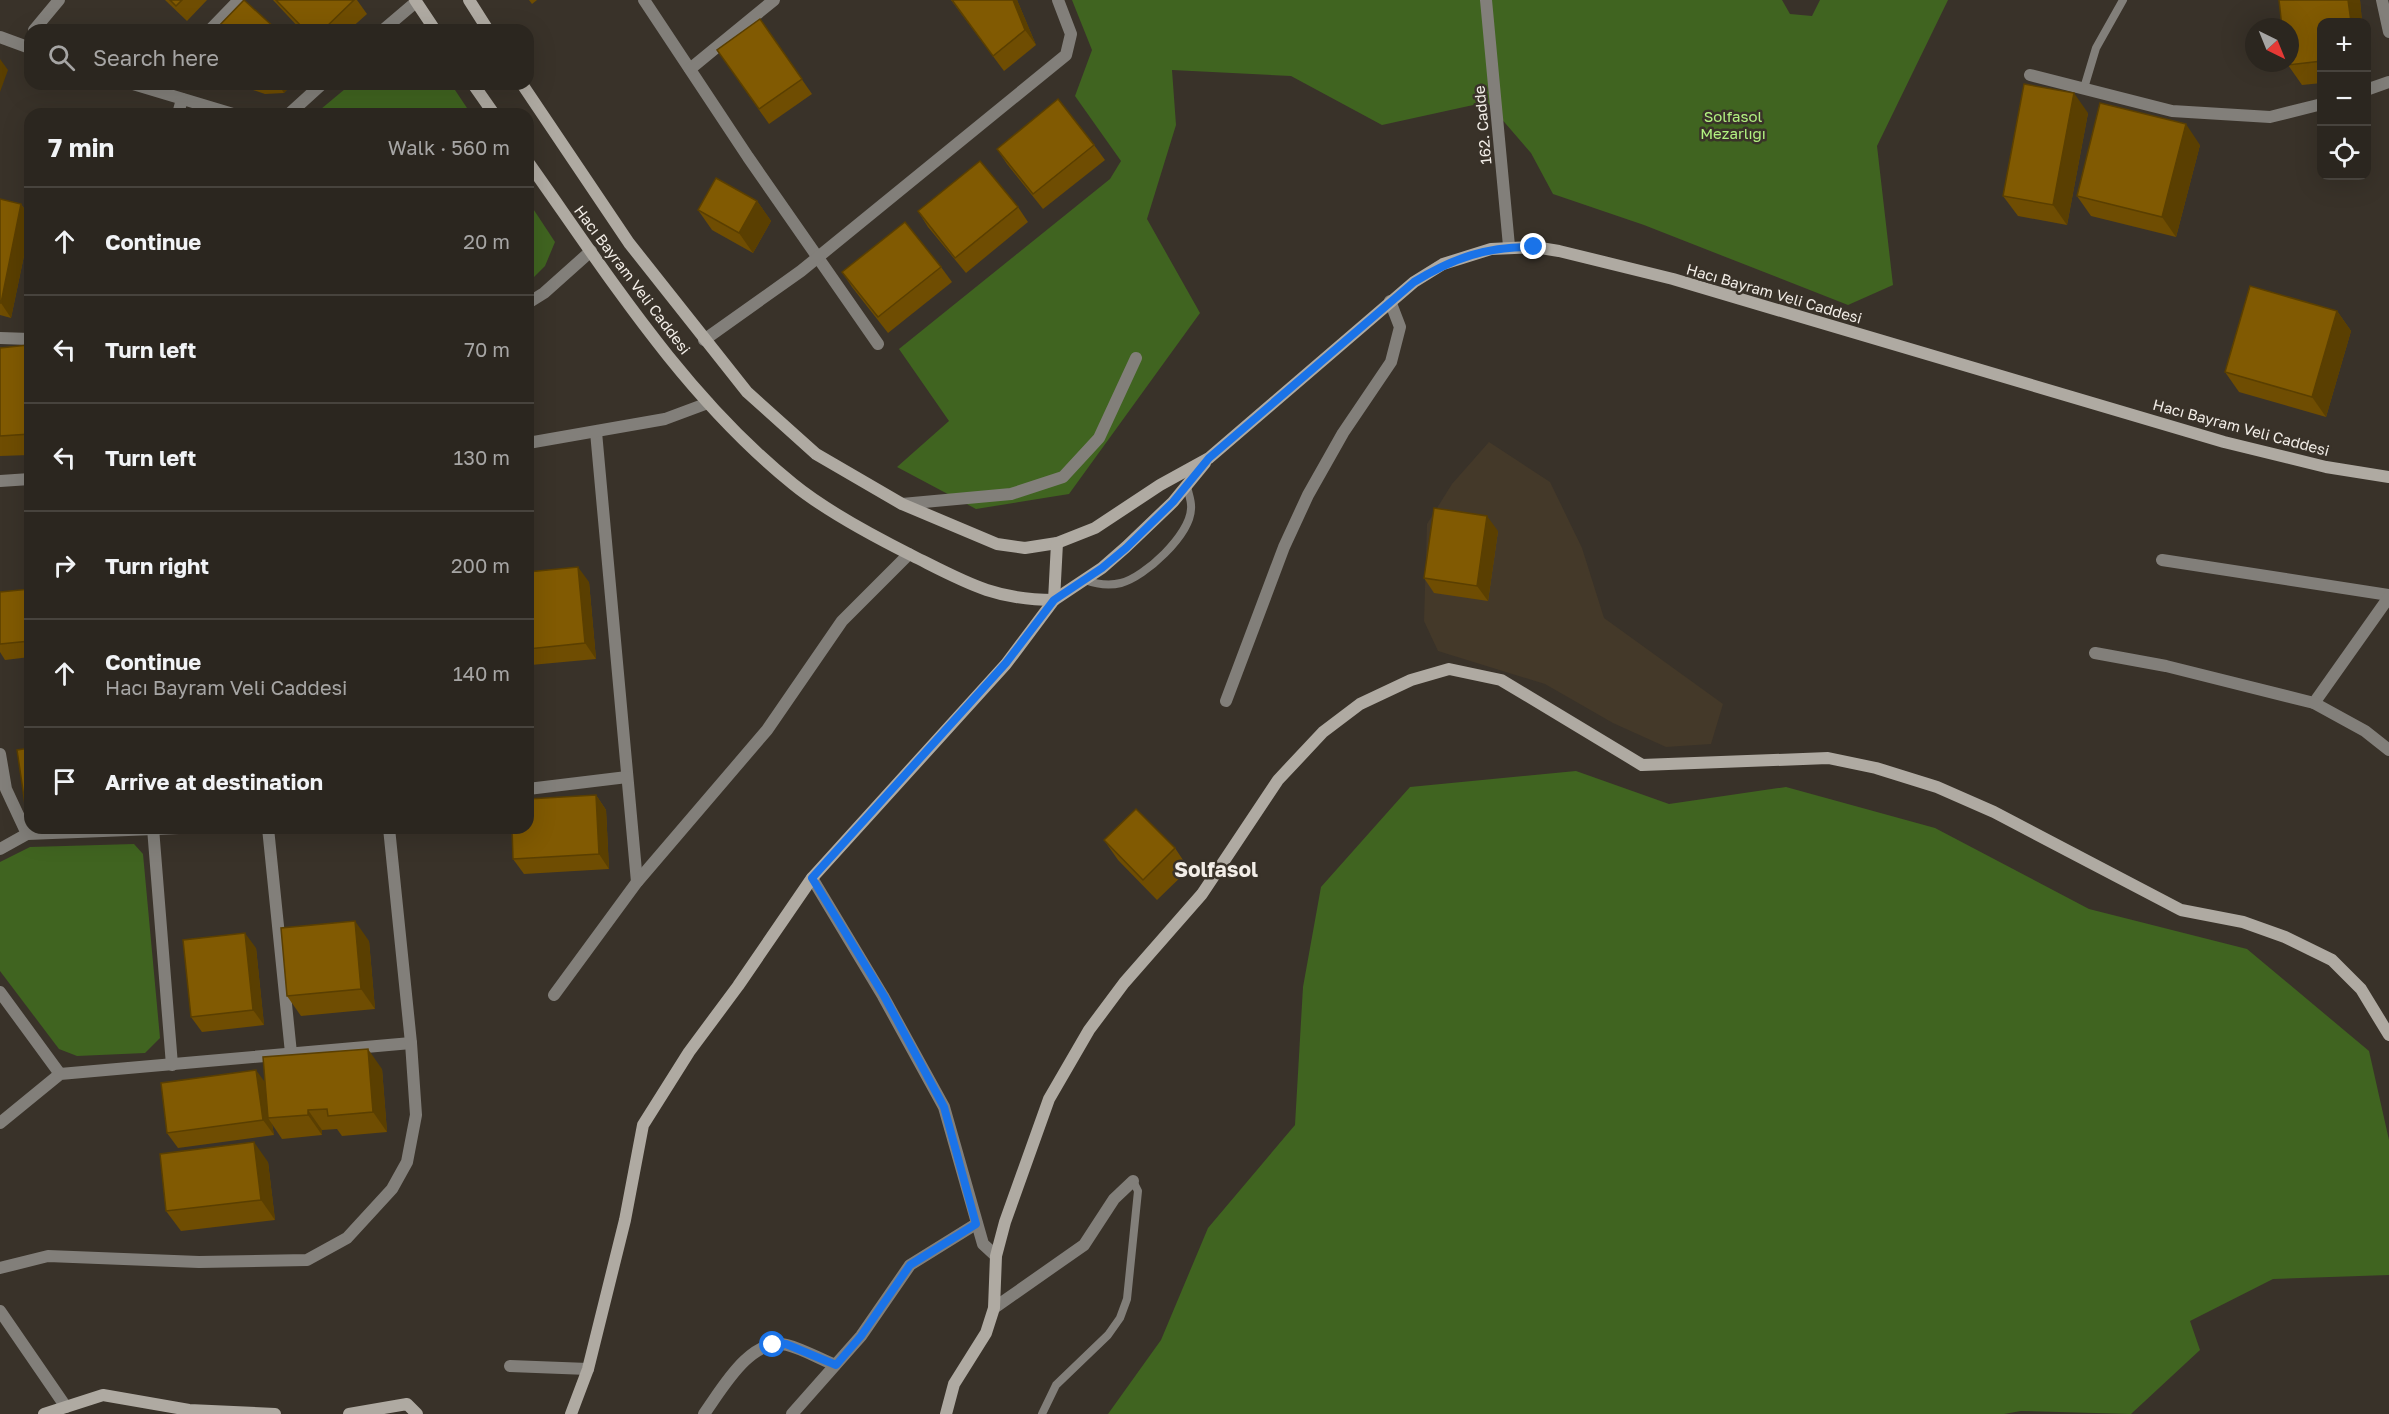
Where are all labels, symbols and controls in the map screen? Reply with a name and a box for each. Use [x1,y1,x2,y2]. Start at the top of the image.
north arrow [2245,18,2299,72]
map controls [2317,18,2371,180]
button: + [2317,18,2371,72]
search box [24,24,534,90]
icon: search [45,41,78,74]
text: Search here [93,44,219,71]
button: − [2317,72,2371,126]
street label: 162. Cadde [1470,85,1494,165]
park label: Solfasol Mezarlığı [1700,107,1766,142]
button: locate [2317,126,2371,180]
text: 7 min [48,132,114,163]
text: Walk · 560 m [388,135,510,159]
street label: Hacı Bayram Veli Caddesi [571,201,695,357]
icon: ahead [48,225,81,258]
text: Continue [105,228,201,255]
text: 20 m [463,229,510,253]
route end [1520,233,1546,259]
street label: Hacı Bayram Veli Caddesi [1684,259,1864,327]
icon: left [48,333,81,366]
text: Turn left [105,336,196,363]
text: 70 m [464,337,510,361]
street label: Hacı Bayram Veli Caddesi [2151,395,2331,459]
icon: left [48,441,81,474]
text: Turn left [105,444,196,471]
text: 130 m [454,445,510,469]
icon: right [48,549,81,582]
text: Turn right [105,552,209,579]
text: 200 m [451,553,510,577]
text: Continue [105,648,201,675]
icon: ahead [48,657,81,690]
text: 140 m [453,661,510,685]
text: Hacı Bayram Veli Caddesi [105,675,347,699]
icon: arrive [48,765,81,798]
text: Arrive at destination [105,768,323,795]
district label: Solfasol [1174,856,1258,882]
route start [759,1331,785,1357]

